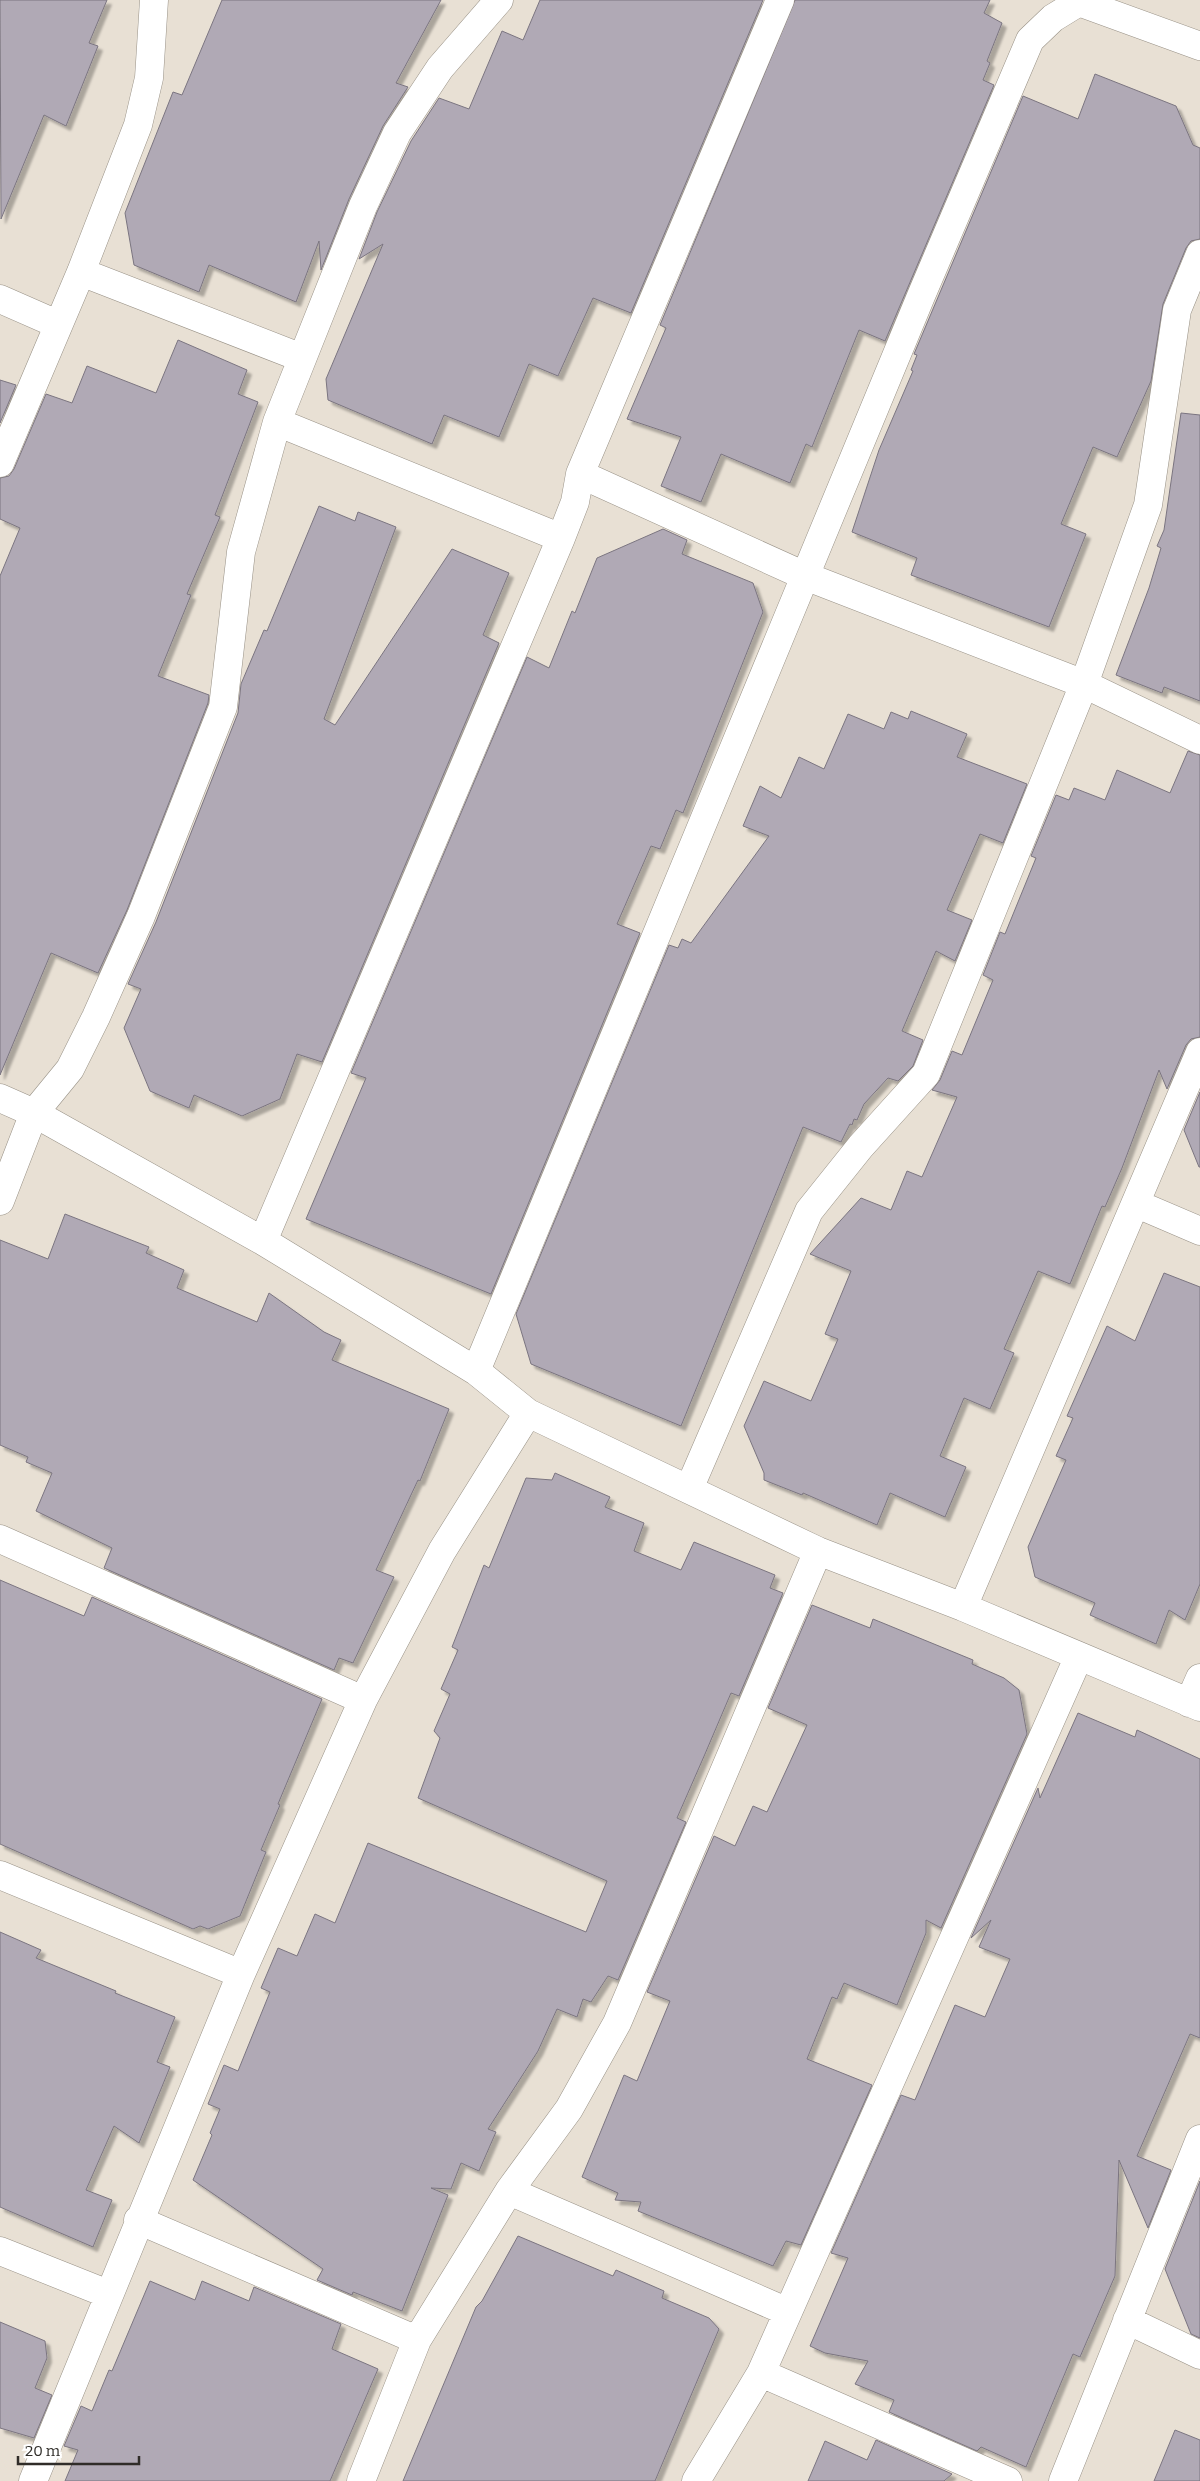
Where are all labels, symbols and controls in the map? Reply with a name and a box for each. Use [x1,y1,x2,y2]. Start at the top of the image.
scale bar [18,2434,139,2466]
text: 20 m [25,2442,61,2460]

